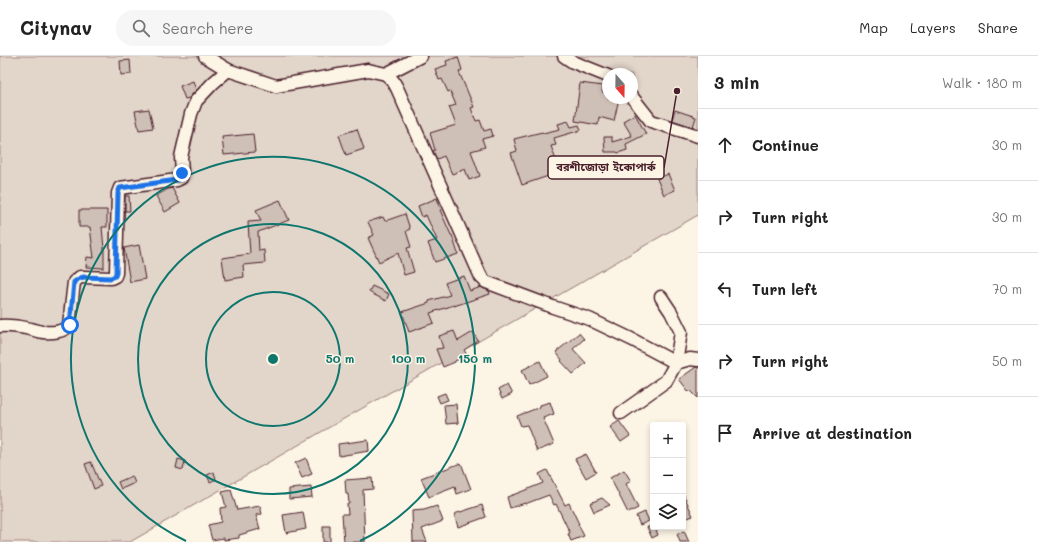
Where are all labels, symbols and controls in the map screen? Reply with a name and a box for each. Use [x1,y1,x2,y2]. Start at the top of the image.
search box [116,10,396,46]
text: Citynav [20,15,92,40]
icon: search [130,17,152,39]
text: Search here [162,18,253,38]
text: Map [859,18,888,37]
text: Layers [910,18,956,37]
text: Share [978,18,1018,37]
north arrow [602,68,638,104]
text: 3 min [714,71,759,93]
text: Walk · 180 m [942,74,1022,91]
icon: ahead [714,134,736,156]
text: Continue [752,135,819,155]
text: 30 m [992,136,1022,153]
callout: বরশীজোড়া ইকোপার্ক [548,156,664,179]
text: বরশীজোড়া ইকোপার্ক [555,159,657,174]
route end [173,164,191,182]
icon: right [714,206,736,228]
text: Turn right [752,207,829,227]
text: 30 m [992,208,1022,225]
icon: left [714,278,736,300]
text: Turn left [752,279,817,299]
text: 70 m [992,280,1022,297]
route start [61,316,79,334]
text: 50 m [326,350,354,366]
text: 100 m [391,350,425,366]
text: 150 m [458,350,492,366]
icon: right [714,350,736,372]
text: Turn right [752,351,829,371]
centre of rings [266,352,280,366]
text: 50 m [992,352,1022,369]
map controls [650,422,686,530]
button: + [650,422,686,458]
icon: arrive [714,422,736,444]
text: Arrive at destination [752,423,912,443]
button: − [650,458,686,494]
button: layers [650,494,686,530]

